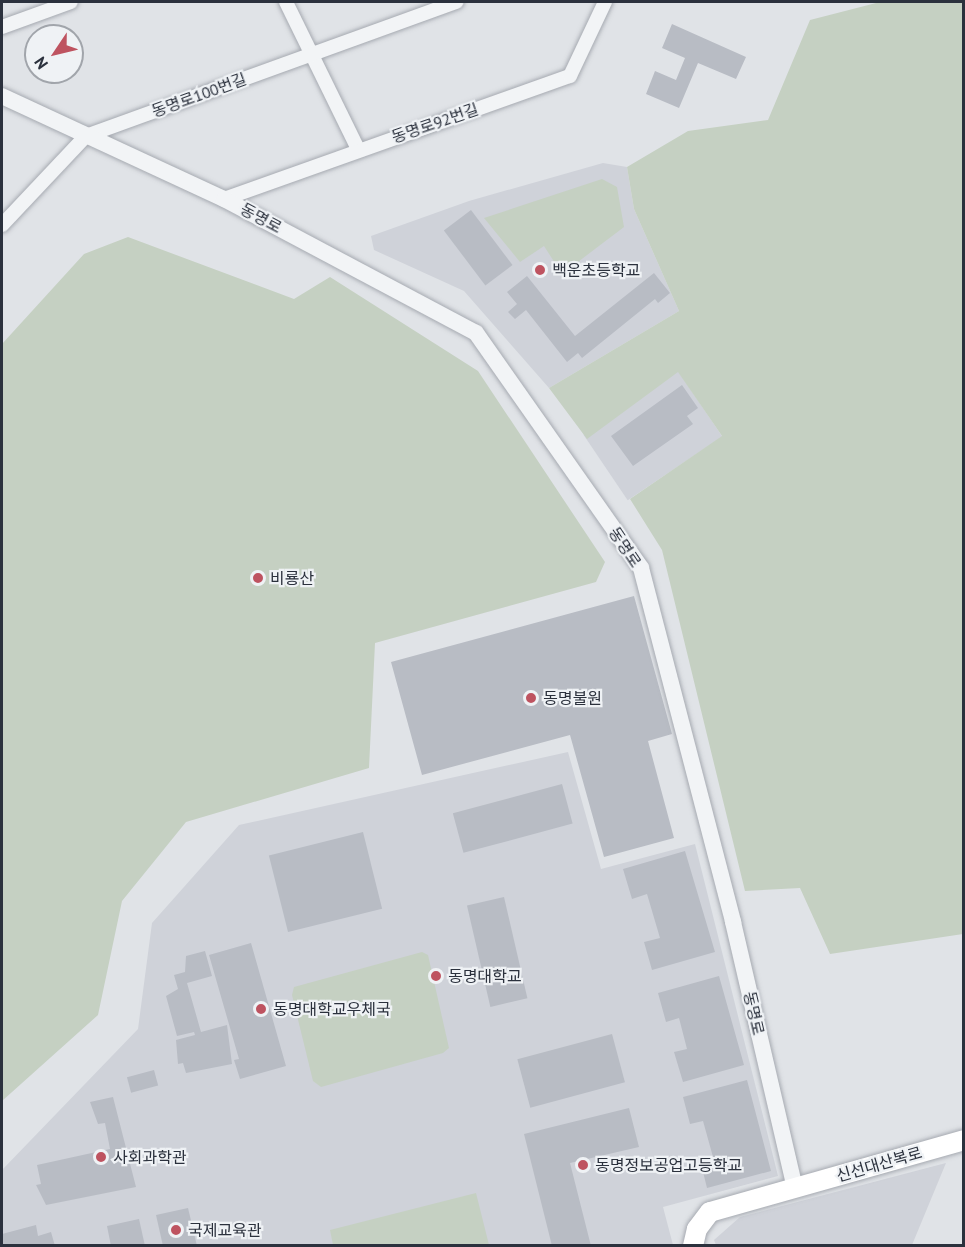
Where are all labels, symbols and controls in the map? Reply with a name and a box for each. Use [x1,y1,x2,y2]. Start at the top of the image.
north arrow [24,24,84,84]
text: N [30,53,52,73]
street label: 동명로100번길 [149,69,249,121]
street label: 동명로92번길 [389,99,481,147]
street label: 동명로 [237,199,285,237]
place label: 백운초등학교 [552,260,640,280]
marker: 백운초등학교 [533,263,547,277]
street label: 동명로 [605,523,645,571]
place label: 비룡산 [270,568,314,588]
marker: 비룡산 [251,571,265,585]
place label: 동명불원 [543,688,602,708]
marker: 동명불원 [524,691,538,705]
place label: 동명대학교 [448,966,522,986]
marker: 동명대학교 [429,969,443,983]
street label: 동명로 [740,989,768,1037]
place label: 동명대학교우체국 [273,999,391,1019]
marker: 동명대학교우체국 [254,1002,268,1016]
street label: 신선대산복로 [834,1143,924,1185]
place label: 사회과학관 [113,1147,187,1167]
marker: 사회과학관 [94,1150,108,1164]
place label: 동명정보공업고등학교 [595,1155,742,1175]
marker: 동명정보공업고등학교 [576,1158,590,1172]
place label: 국제교육관 [188,1220,262,1240]
marker: 국제교육관 [169,1223,183,1237]

